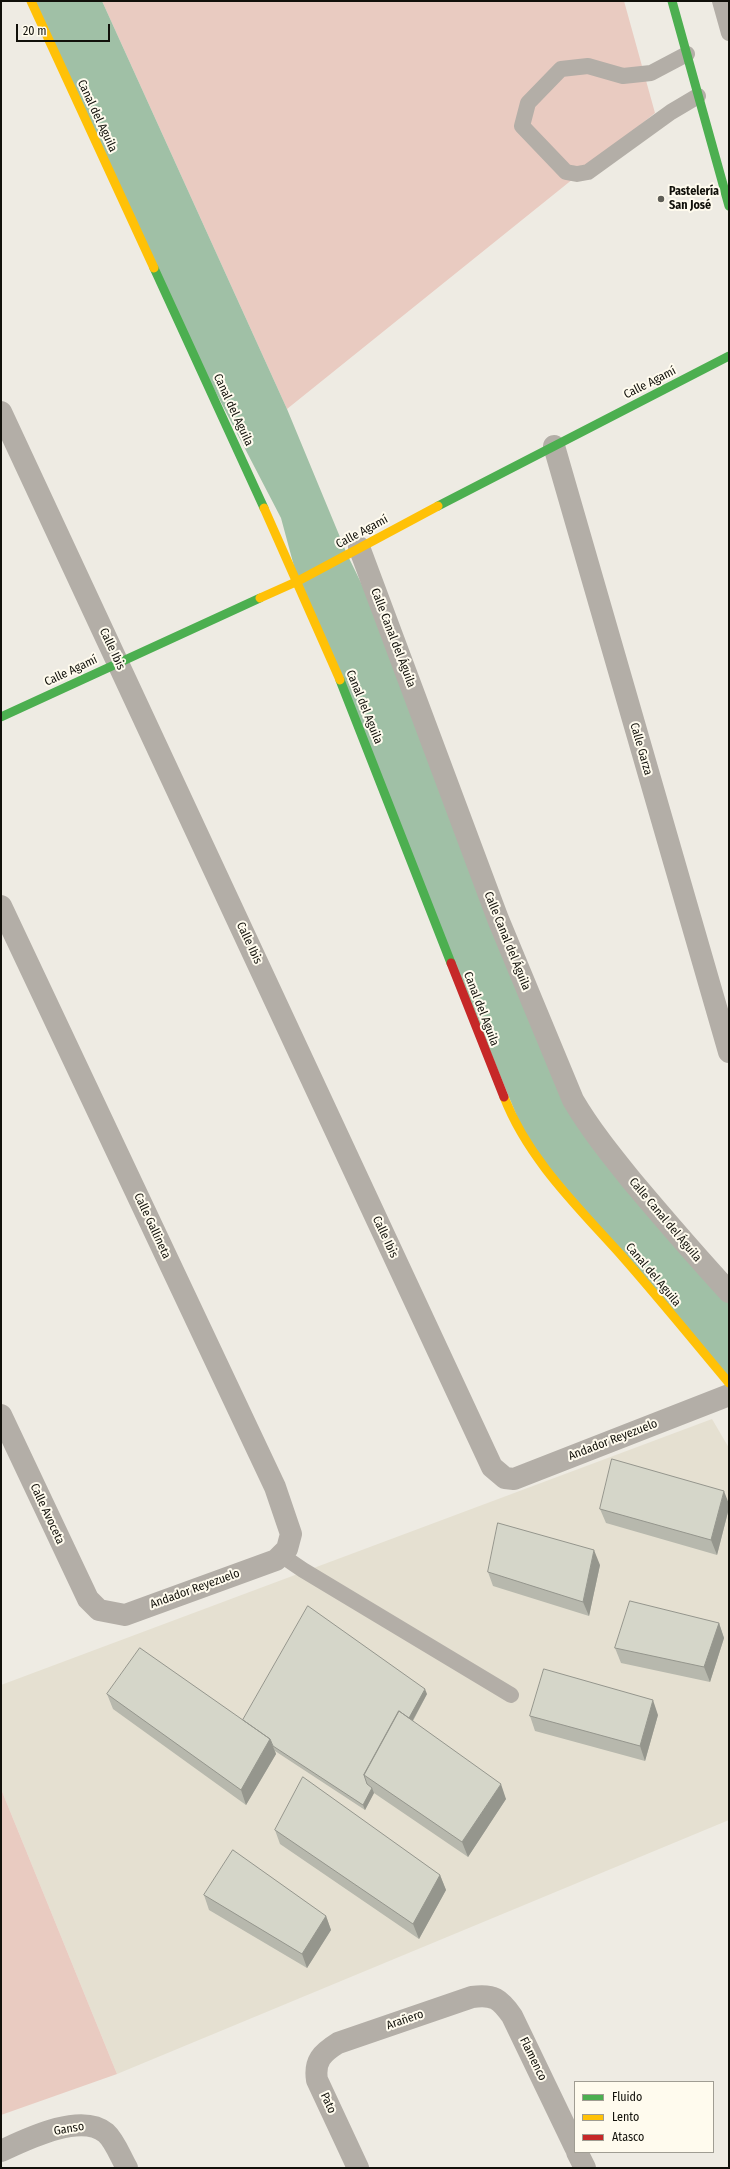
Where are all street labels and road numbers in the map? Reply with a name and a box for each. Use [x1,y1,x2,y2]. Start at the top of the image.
street label: Canal del Aguila [74,77,120,155]
street label: Calle Agamí [622,364,678,402]
street label: Canal del Aguila [210,371,256,449]
street label: Calle Agamí [334,512,390,552]
street label: Calle Canal del Águila [367,586,419,690]
street label: Calle Ibis [96,626,128,672]
street label: Calle Agamí [42,653,100,689]
street label: Canal del Aguila [343,668,385,746]
street label: Calle Garza [627,721,655,777]
street label: Calle Canal del Águila [481,890,533,992]
street label: Calle Ibis [233,920,265,966]
street label: Canal del Aguila [460,970,502,1048]
street label: Calle Canal del Águila [626,1175,704,1265]
street label: Calle Gallineta [131,1191,173,1261]
street label: Calle Ibis [369,1214,401,1260]
street label: Canal del Aguila [622,1240,684,1310]
street label: Andador Reyezuelo [566,1416,660,1464]
street label: Calle Avoceta [27,1481,67,1547]
street label: Andador Reyezuelo [148,1566,242,1612]
street label: Arañero [384,2007,426,2033]
street label: Flamenco [516,2035,550,2083]
street label: Pato [317,2090,339,2116]
street label: Ganso [53,2119,85,2139]

